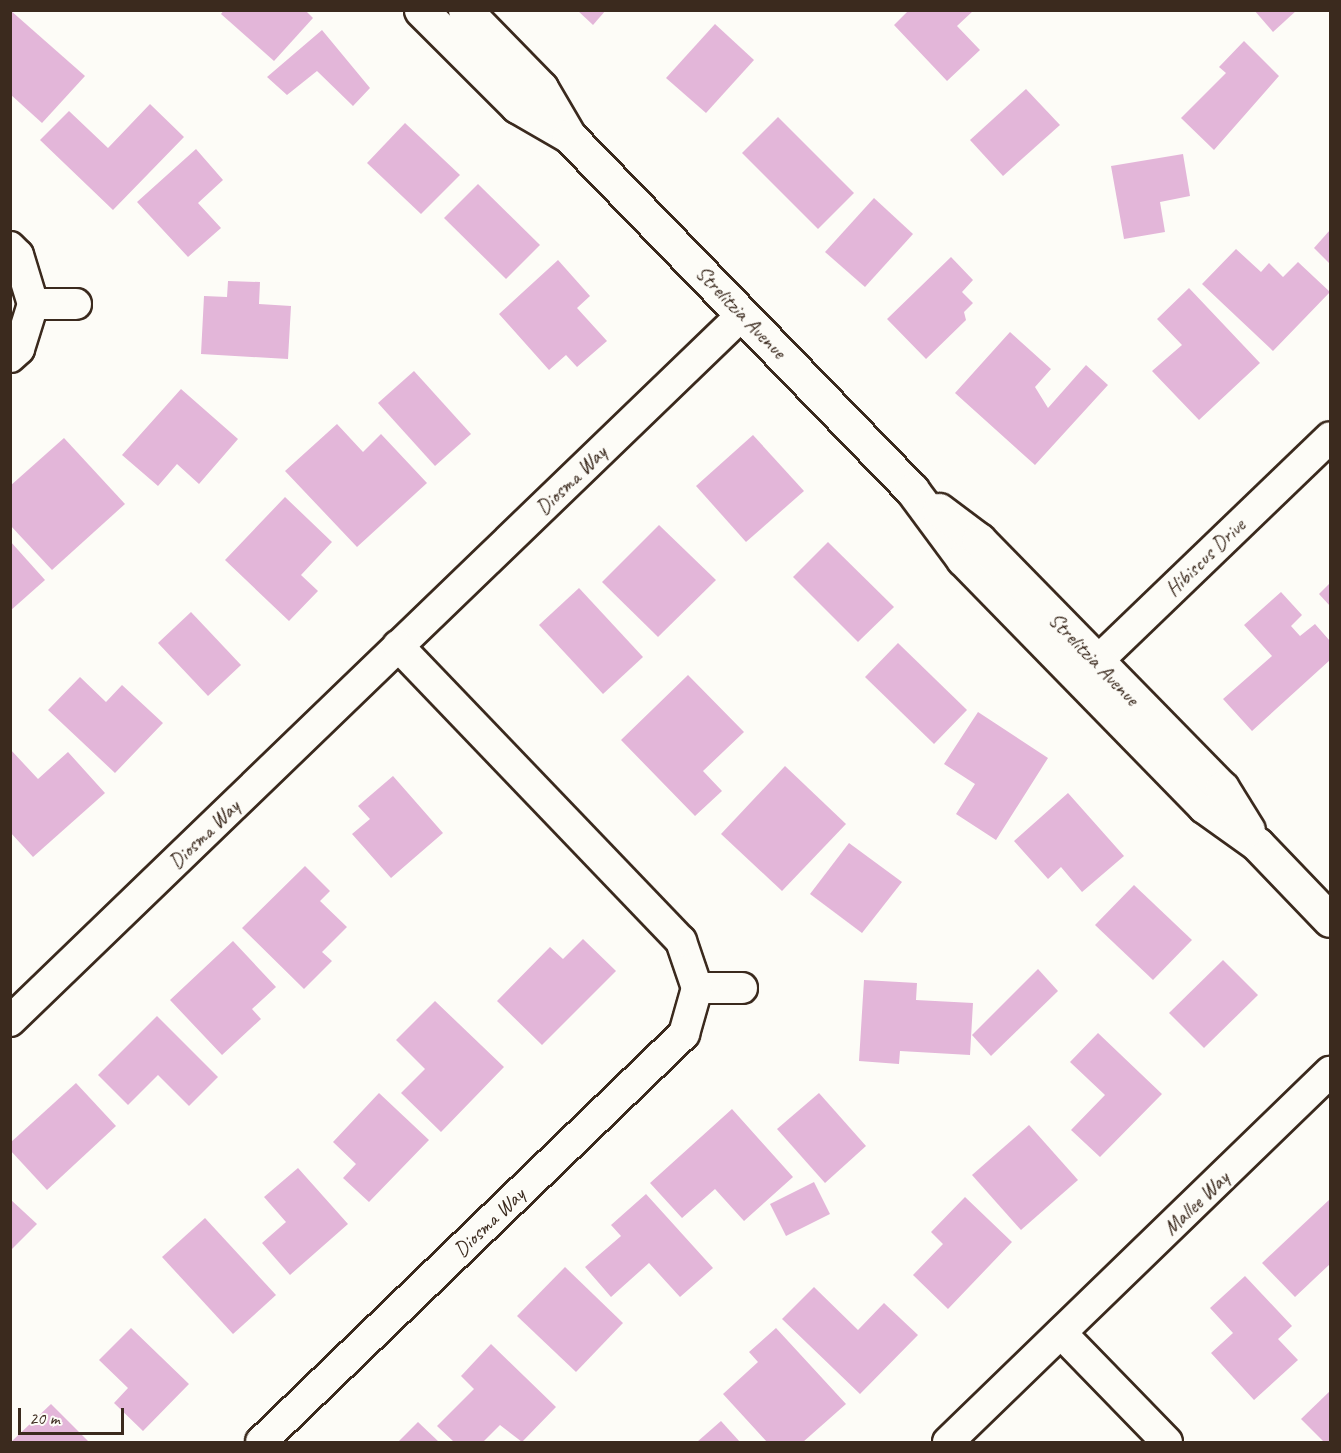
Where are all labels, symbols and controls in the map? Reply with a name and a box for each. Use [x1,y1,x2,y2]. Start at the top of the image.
street label: Strelitzia Avenue [690,260,792,364]
street label: Diosma Way [530,440,612,520]
street label: Hibiscus Drive [1160,513,1250,601]
street label: Strelitzia Avenue [1043,607,1145,711]
street label: Diosma Way [163,794,245,874]
street label: Mallee Way [1158,1166,1234,1240]
street label: Diosma Way [448,1182,530,1262]
scale bar [21,1396,128,1434]
text: 20 m [29,1407,60,1429]

